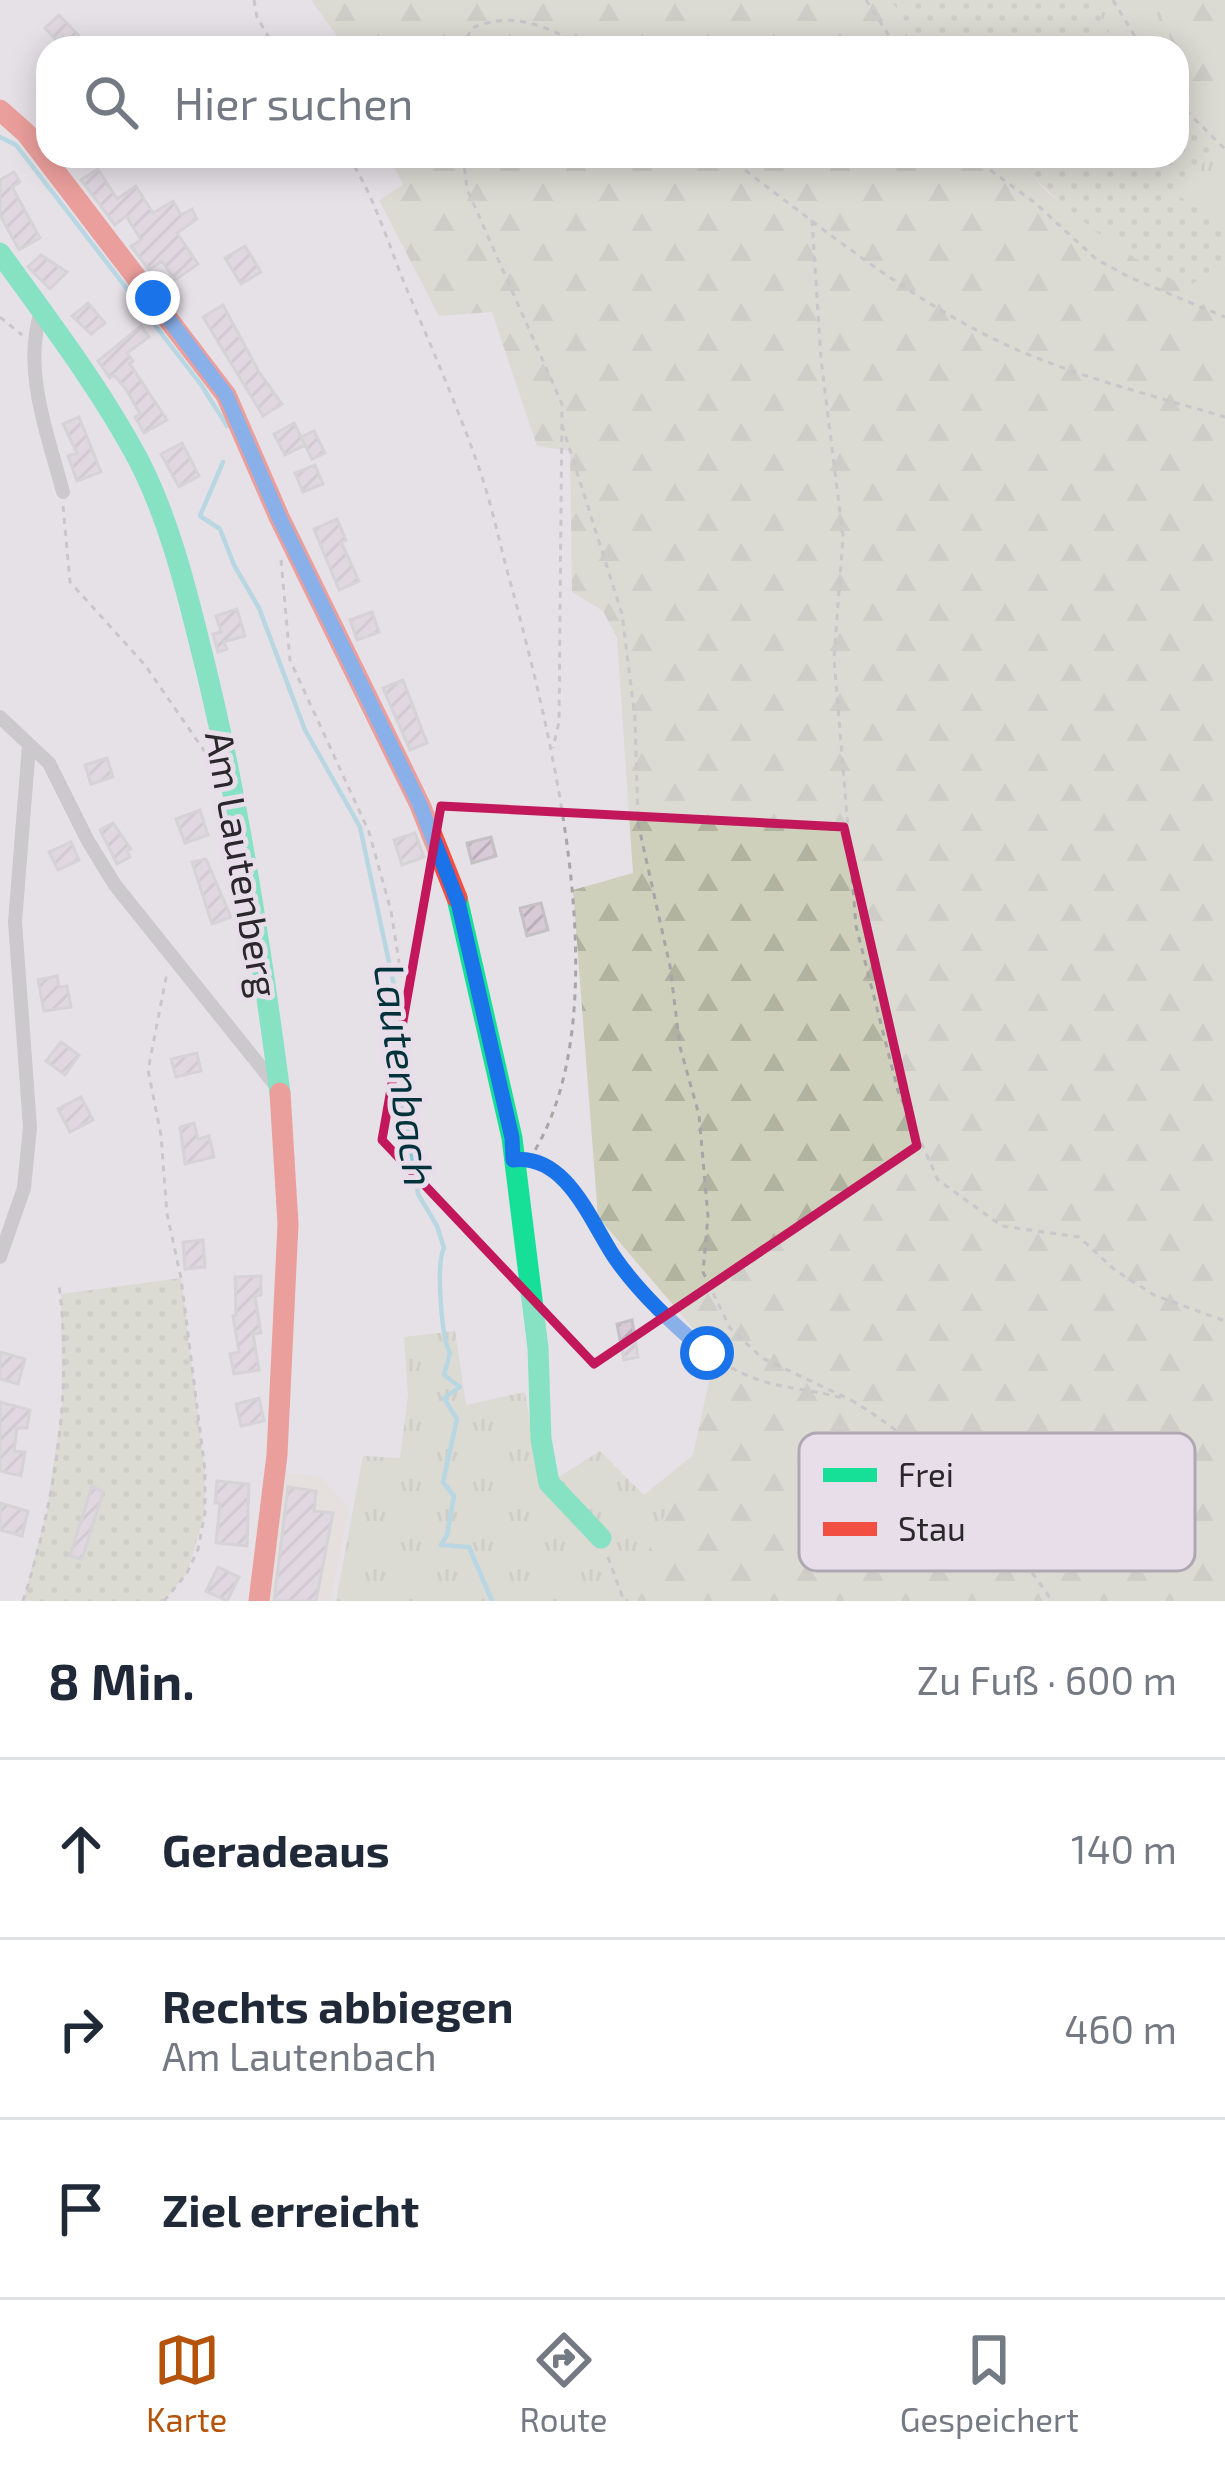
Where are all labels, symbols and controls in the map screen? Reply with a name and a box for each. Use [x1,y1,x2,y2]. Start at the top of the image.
search box [36,36,1189,168]
icon: search [78,69,144,135]
text: Hier suchen [174,75,414,129]
route end [126,271,180,325]
street label: Am Lautenberg [197,727,290,1001]
water label: Lautenbach [366,960,446,1189]
route start [680,1326,734,1380]
legend [799,1433,1195,1571]
text: Frei [898,1454,954,1494]
text: Stau [898,1508,966,1548]
text: 8 Min. [48,1649,195,1710]
text: Zu Fuß · 600 m [917,1656,1177,1703]
icon: ahead [48,1816,114,1882]
text: Geradeaus [162,1822,390,1876]
text: 140 m [1071,1825,1177,1872]
text: Rechts abbiegen [162,1978,514,2032]
icon: right [48,1996,114,2062]
text: 460 m [1064,2005,1177,2052]
text: Am Lautenbach [162,2032,437,2079]
icon: arrive [48,2176,114,2242]
text: Ziel erreicht [162,2182,419,2236]
tab: Karte [146,2327,227,2439]
tab: Route [519,2327,608,2439]
tab: Gespeichert [900,2327,1079,2439]

